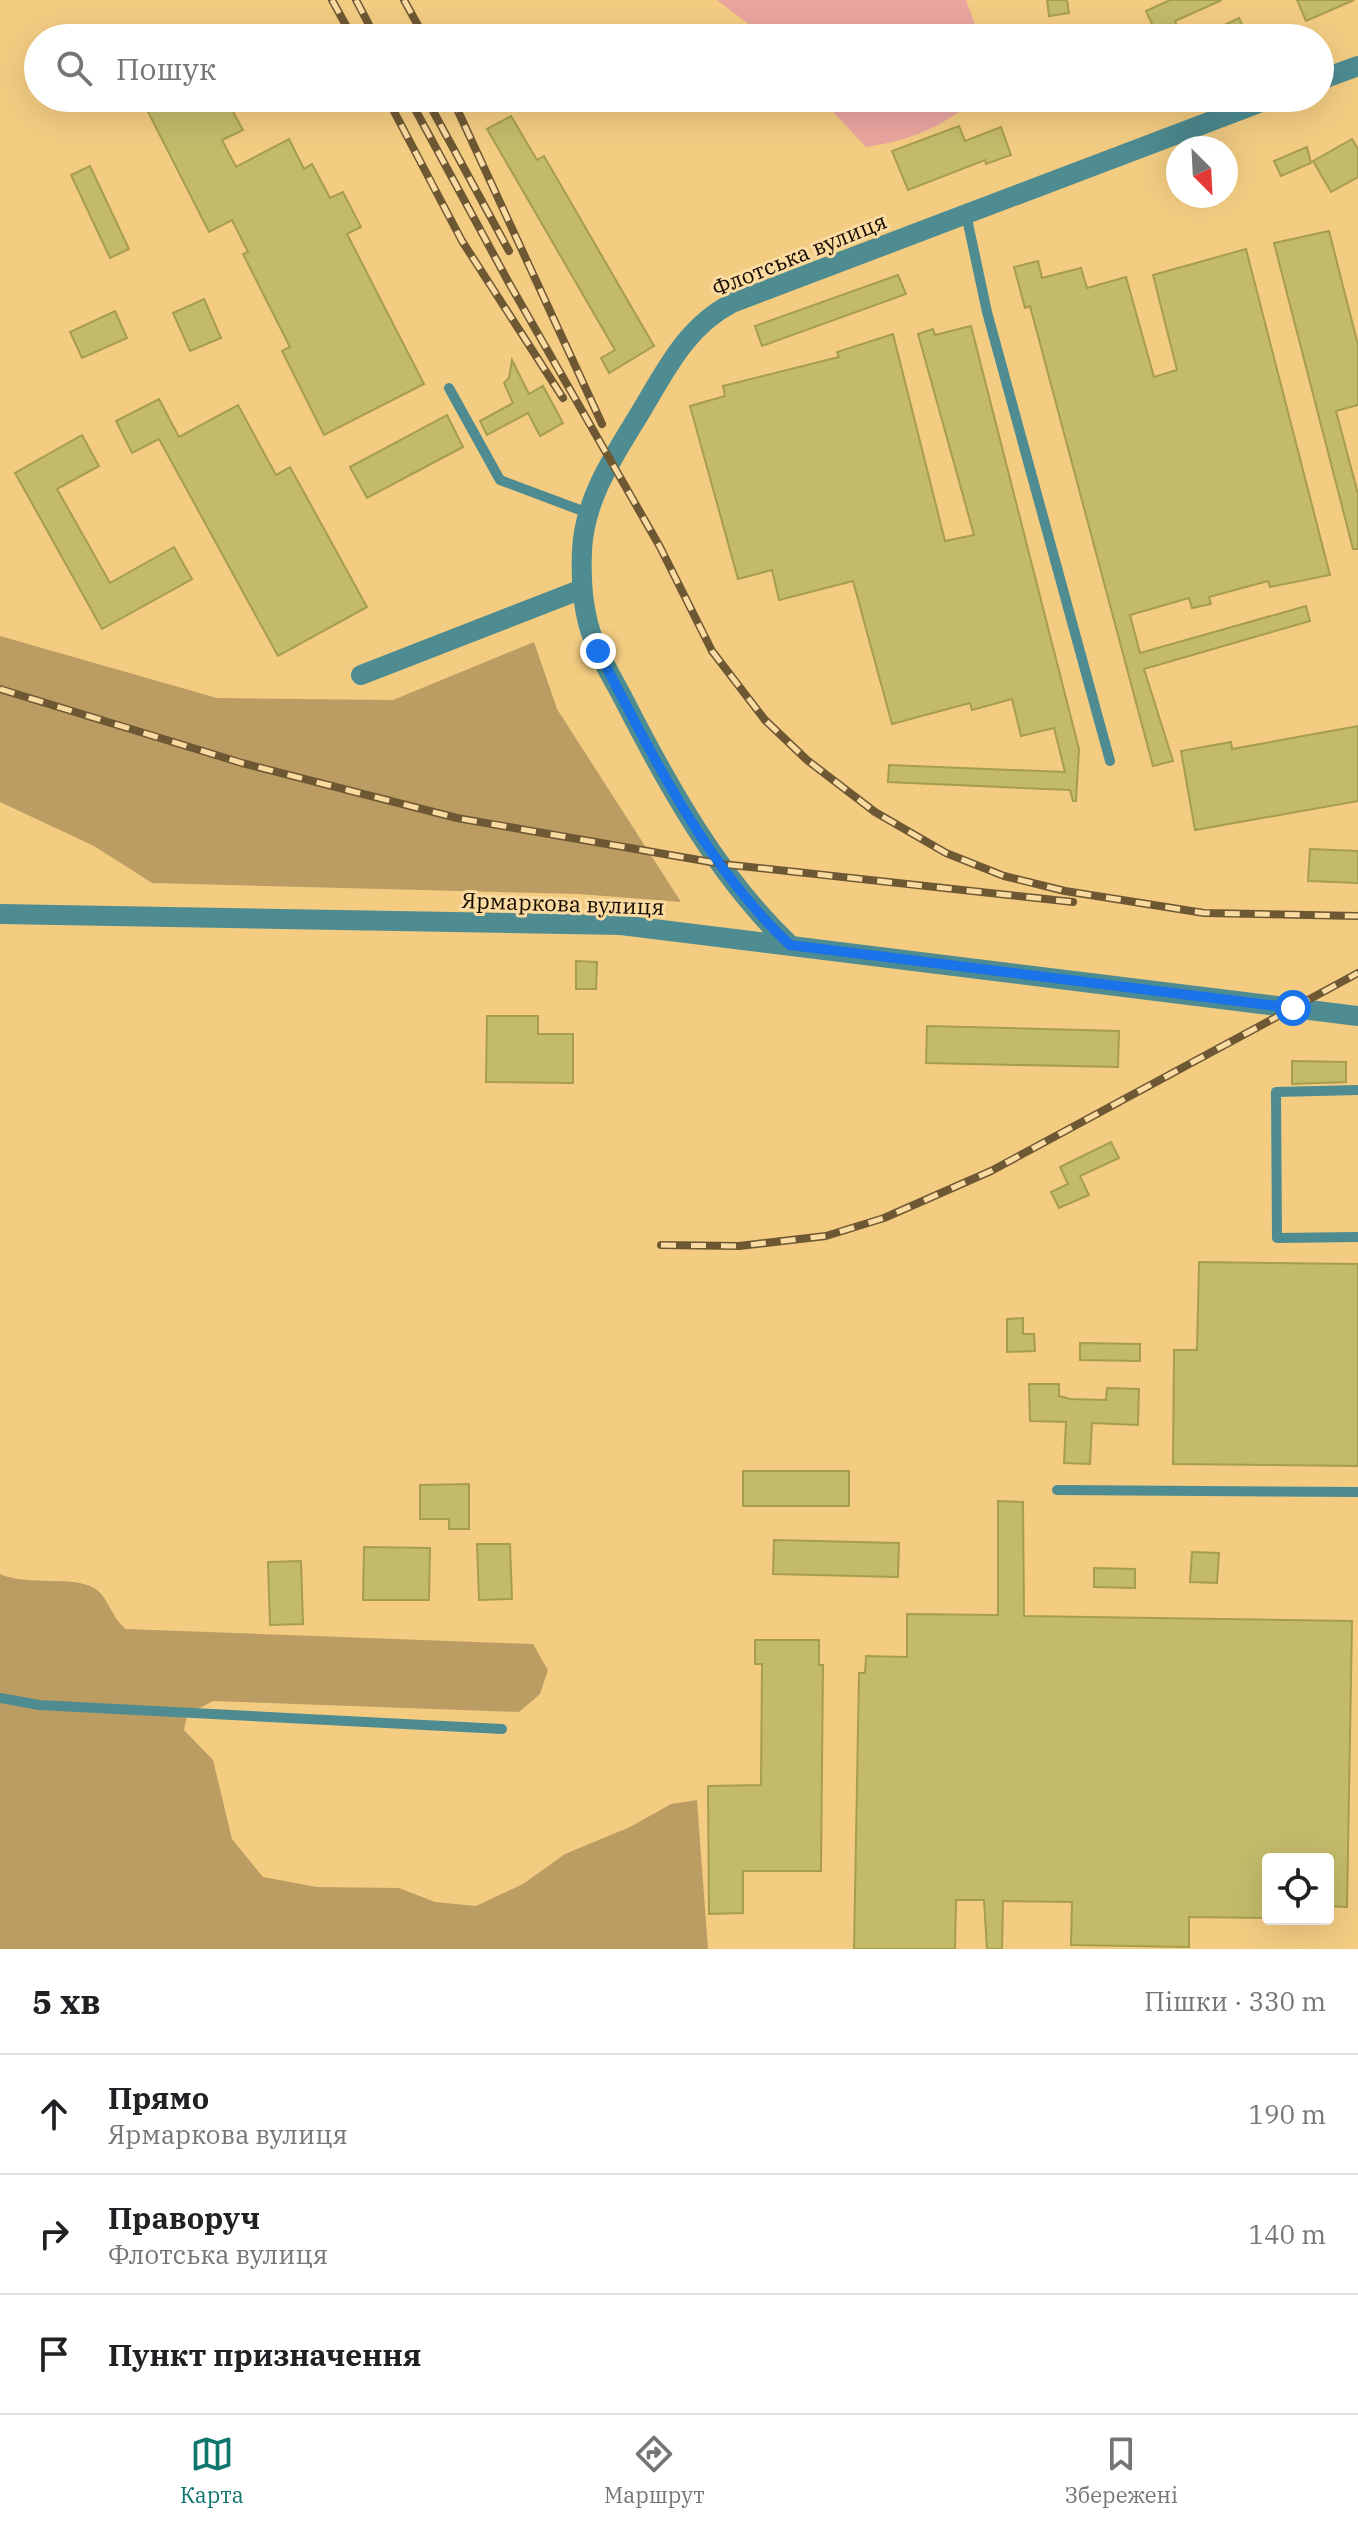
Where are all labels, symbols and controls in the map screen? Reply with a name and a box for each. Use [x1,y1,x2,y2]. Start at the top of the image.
search box [24,24,1334,112]
icon: search [52,46,96,90]
text: Пошук [116,49,216,88]
north arrow [1166,136,1238,208]
street label: Флотська вулиця [707,206,891,302]
route end [580,633,616,669]
street label: Ярмаркова вулиця [461,885,665,921]
route start [1275,990,1311,1026]
map controls [1262,1853,1334,1925]
button: locate [1262,1853,1334,1925]
text: 5 хв [32,1979,101,2023]
text: Пішки · 330 m [1144,1984,1326,2018]
text: Прямо [108,2078,209,2117]
icon: ahead [32,2092,76,2136]
text: 190 m [1248,2097,1326,2131]
text: Ярмаркова вулиця [108,2117,348,2151]
text: Праворуч [108,2198,260,2237]
icon: right [32,2212,76,2256]
text: 140 m [1248,2217,1326,2251]
text: Флотська вулиця [108,2237,328,2271]
icon: arrive [32,2332,76,2376]
text: Пункт призначення [108,2335,421,2374]
tab: Карта [180,2432,244,2509]
tab: Маршрут [604,2432,705,2509]
tab: Збережені [1065,2432,1178,2509]

